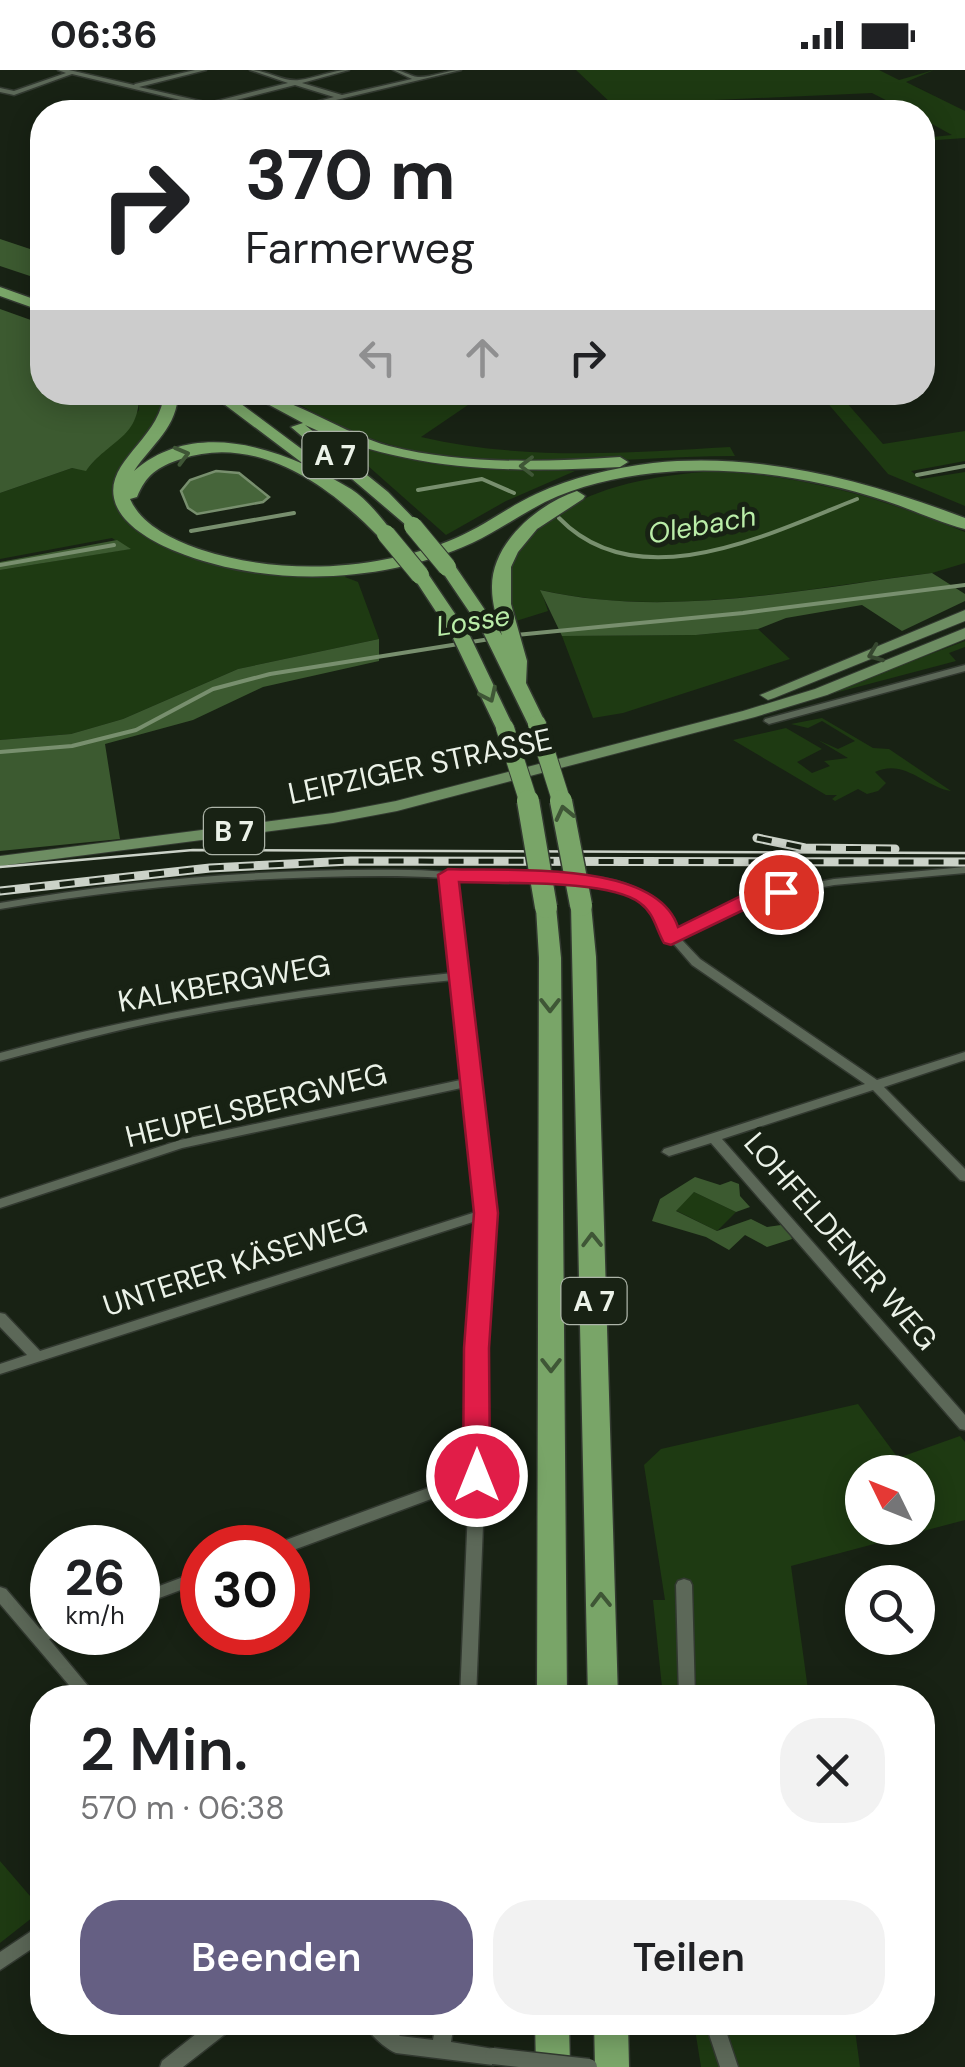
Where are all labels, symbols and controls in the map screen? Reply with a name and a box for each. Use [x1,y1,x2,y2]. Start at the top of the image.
text: 06:36 [50,10,158,60]
text: 370 m [245,130,456,221]
icon: right [80,140,210,270]
text: Farmerweg [245,218,475,277]
icon: left [350,330,405,385]
icon: ahead [455,330,510,385]
icon: right [560,330,615,385]
road number: A 7 [302,432,368,478]
one-way arrow [173,445,191,466]
one-way arrow [518,455,534,477]
water label: Olebach [645,497,759,553]
water label: Losse [433,597,513,645]
one-way arrow [868,642,885,662]
one-way arrow [477,685,497,703]
street label: LEIPZIGER STRASSE [285,719,555,813]
one-way arrow [555,805,576,822]
road number: B 7 [204,808,264,854]
pin [739,850,824,935]
icon: arrive [754,865,809,920]
street label: KALKBERGWEG [115,945,333,1021]
one-way arrow [539,998,561,1013]
street label: HEUPELSBERGWEG [121,1054,391,1156]
street label: LOHFELDENER WEG [736,1124,946,1358]
street label: UNTERER KÄSEWEG [98,1203,372,1325]
one-way arrow [582,1232,603,1248]
road number: A 7 [562,1278,626,1324]
one-way arrow [540,1358,562,1373]
position arrow [425,1424,529,1528]
north arrow [845,1455,935,1545]
map controls [845,1455,935,1655]
speed limit sign: 30 [180,1525,310,1655]
text: 26 [65,1545,125,1611]
button: search [845,1565,935,1655]
one-way arrow [590,1592,612,1608]
text: km/h [65,1599,125,1632]
text: 2 Min. [80,1710,248,1789]
button: close [780,1718,885,1823]
text: 570 m · 06:38 [80,1787,285,1829]
button: Beenden [80,1900,473,2015]
button: Teilen [493,1900,885,2015]

